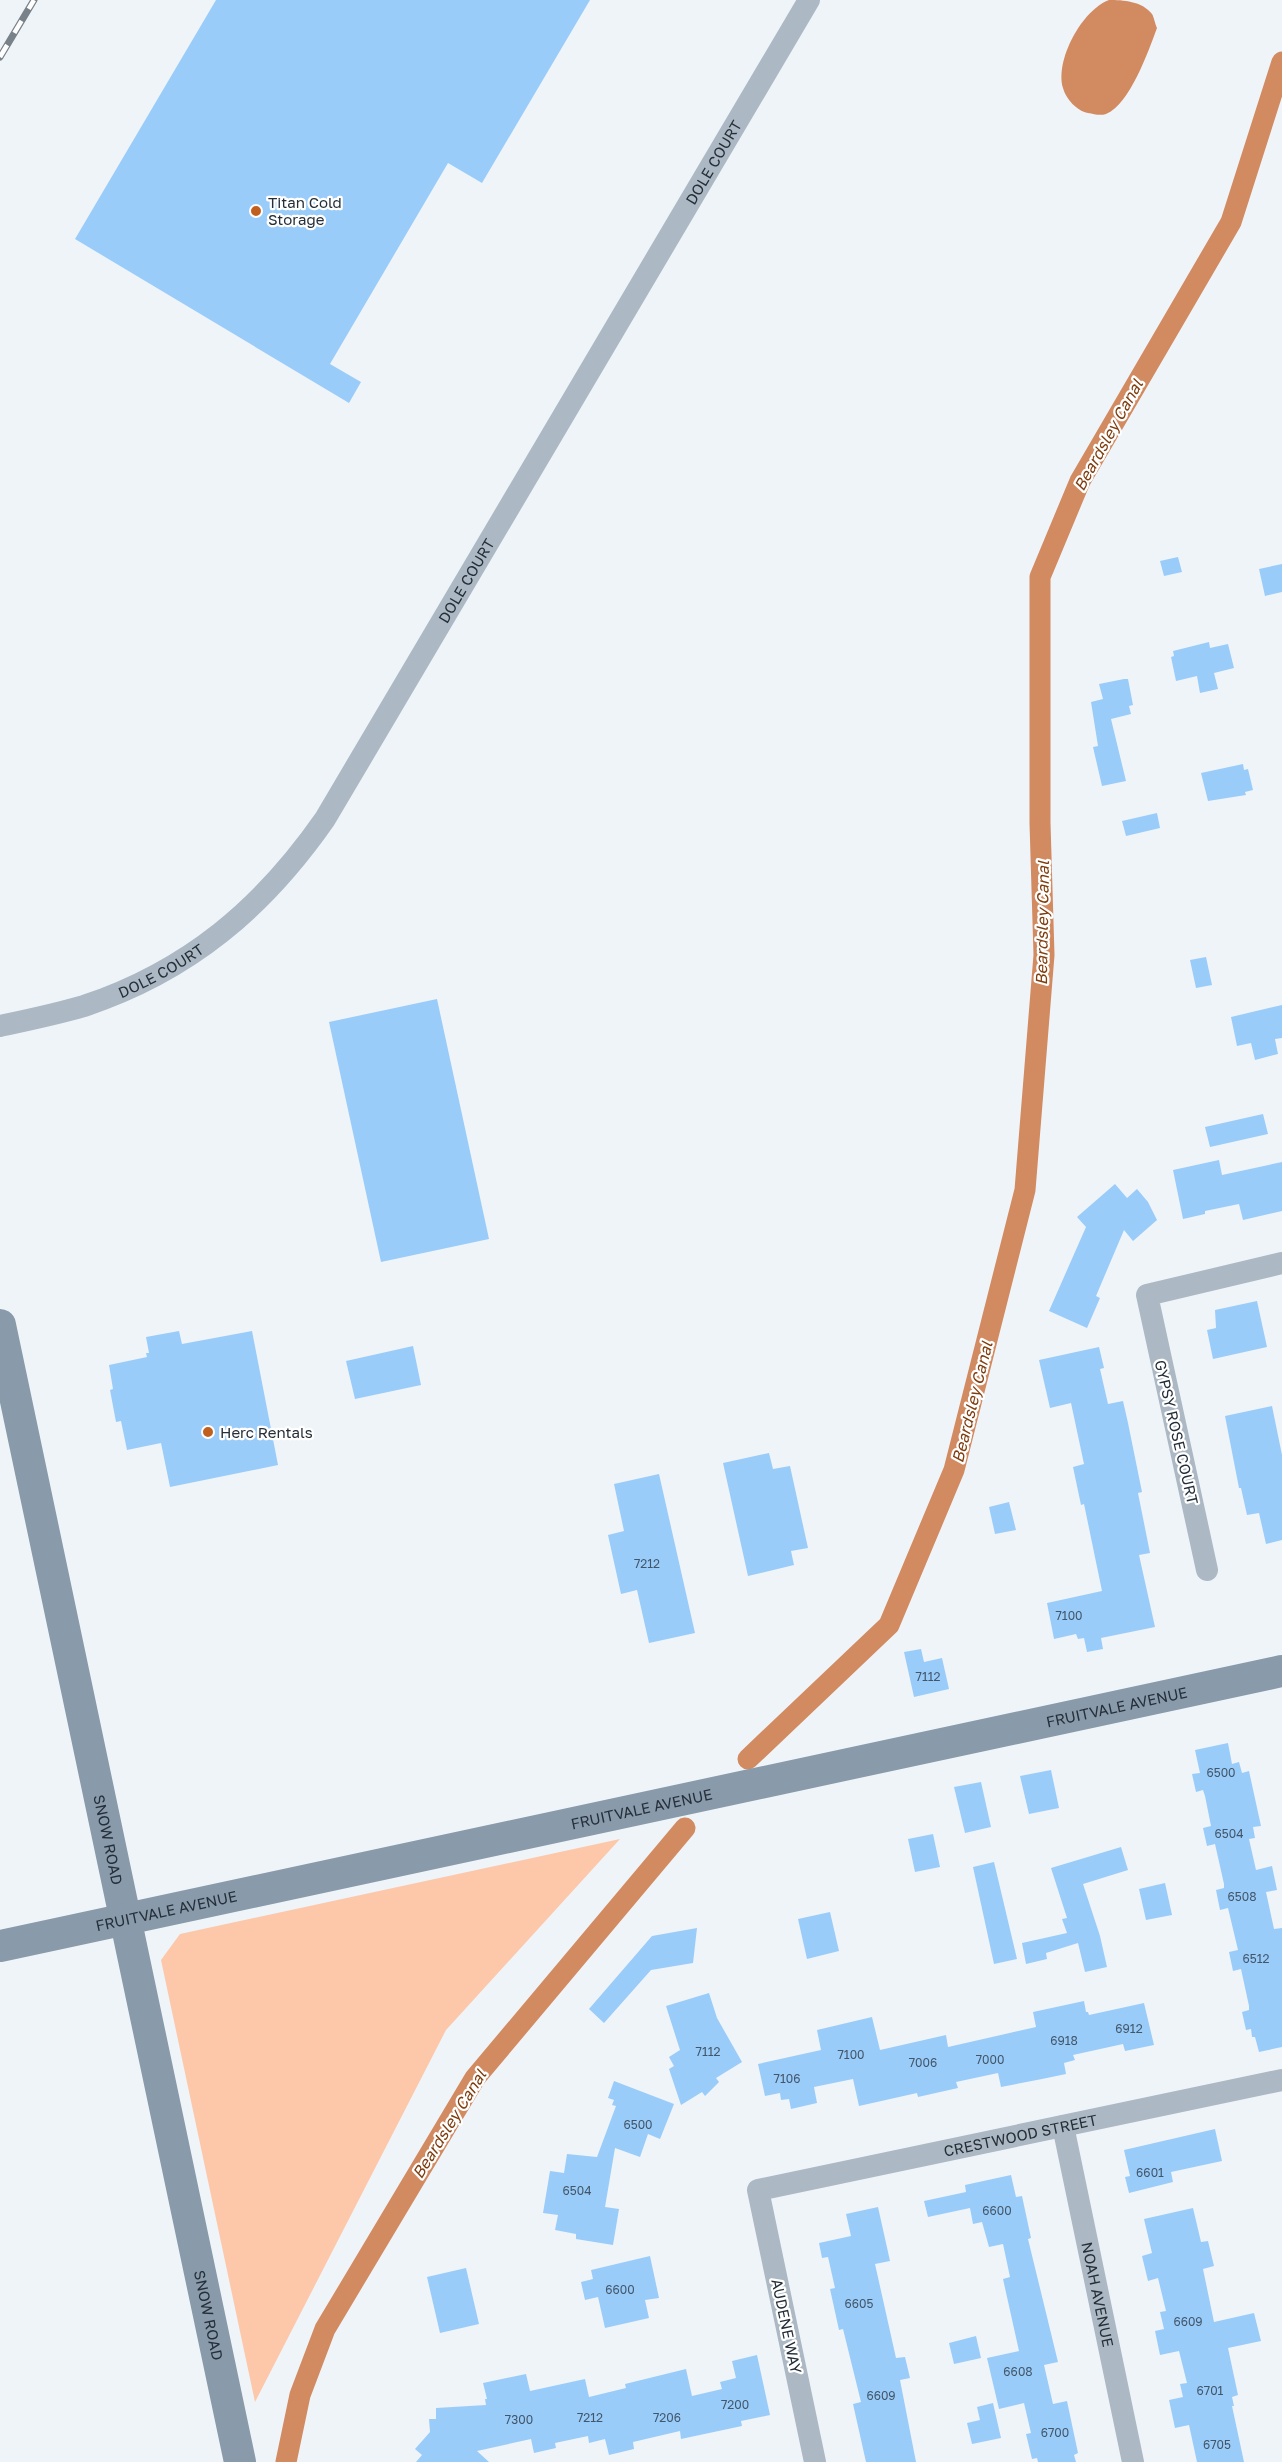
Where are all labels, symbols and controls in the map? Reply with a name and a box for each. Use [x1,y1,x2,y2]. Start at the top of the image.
street label: DOLE COURT [681,117,745,208]
place label: Titan Cold Storage [268,193,342,228]
marker: Titan Cold Storage [249,204,263,218]
water label: Beardsley Canal [1069,375,1147,494]
street label: DOLE COURT [434,535,498,626]
water label: Beardsley Canal [1031,860,1053,985]
street label: DOLE COURT [115,940,207,1001]
water label: Beardsley Canal [947,1338,997,1465]
street label: GYPSY ROSE COURT [1152,1358,1202,1506]
place label: Herc Rentals [220,1423,313,1441]
marker: Herc Rentals [201,1425,215,1439]
house number: 7212 [634,1556,660,1571]
house number: 7100 [1055,1608,1083,1623]
house number: 7112 [916,1669,941,1684]
street label: FRUITVALE AVENUE [1044,1683,1189,1730]
house number: 6500 [1206,1765,1236,1780]
street label: FRUITVALE AVENUE [569,1784,714,1832]
street label: SNOW ROAD [90,1793,127,1886]
house number: 6504 [1215,1826,1243,1841]
street label: FRUITVALE AVENUE [94,1886,239,1934]
house number: 6508 [1228,1889,1256,1904]
house number: 6512 [1242,1951,1270,1966]
house number: 6912 [1115,2021,1143,2036]
house number: 6918 [1050,2033,1078,2048]
house number: 7112 [696,2044,721,2059]
house number: 7100 [837,2047,865,2062]
house number: 7000 [976,2052,1004,2067]
house number: 7006 [909,2055,937,2070]
water label: Beardsley Canal [408,2065,491,2182]
house number: 7106 [774,2071,800,2086]
street label: CRESTWOOD STREET [942,2110,1099,2160]
house number: 6500 [623,2117,653,2132]
house number: 6601 [1136,2165,1164,2180]
house number: 6504 [563,2183,591,2198]
house number: 6600 [982,2203,1012,2218]
street label: NOAH AVENUE [1078,2240,1118,2349]
street label: SNOW ROAD [191,2268,227,2362]
street label: AUDENE WAY [768,2277,806,2375]
house number: 6600 [605,2282,635,2297]
house number: 6605 [845,2296,873,2311]
house number: 6609 [1173,2314,1203,2329]
house number: 6608 [1003,2364,1033,2379]
house number: 6701 [1197,2383,1224,2398]
house number: 6609 [866,2388,896,2403]
house number: 7200 [721,2397,749,2412]
house number: 7212 [577,2410,603,2425]
house number: 7206 [653,2410,681,2425]
house number: 7300 [505,2412,533,2427]
house number: 6700 [1041,2425,1069,2440]
house number: 6705 [1203,2437,1231,2452]

